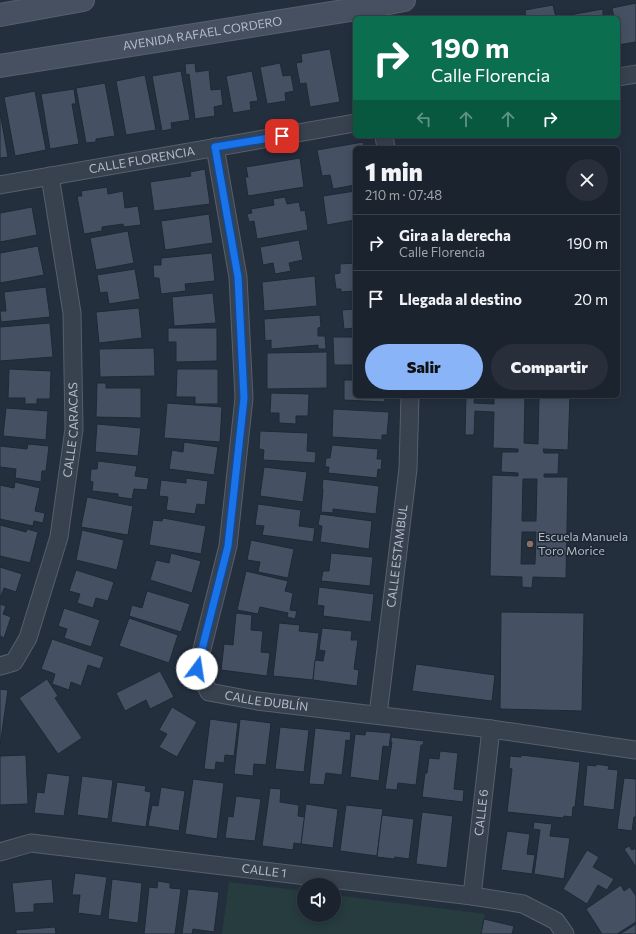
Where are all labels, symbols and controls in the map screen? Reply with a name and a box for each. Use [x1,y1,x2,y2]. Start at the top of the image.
street label: AVENIDA RAFAEL CORDERO [122,13,283,52]
text: 190 m [431,30,509,64]
icon: right [365,32,417,84]
text: Calle Florencia [431,64,550,86]
icon: left [413,108,435,130]
icon: ahead [455,108,477,130]
icon: ahead [497,108,519,130]
icon: right [539,108,561,130]
pin [265,119,299,153]
icon: arrive [271,125,293,147]
street label: CALLE FLORENCIA [88,143,196,175]
text: 1 min [365,157,423,186]
button: close [566,159,608,201]
text: 210 m · 07:48 [365,187,442,203]
text: Gira a la derecha [399,226,511,244]
icon: right [365,232,387,254]
text: 190 m [567,234,608,252]
text: Calle Florencia [399,244,485,260]
icon: arrive [365,288,387,310]
text: Llegada al destino [399,290,522,308]
text: 20 m [574,290,608,308]
button: Salir [365,344,483,390]
button: Compartir [491,344,608,390]
street label: CALLE CARACAS [59,382,80,478]
street label: CALLE ESTAMBUL [383,504,410,608]
place label: Escuela Manuela Toro Morice [538,529,628,557]
marker: Escuela Manuela Toro Morice [525,539,535,549]
position arrow [176,648,218,690]
street label: CALLE DUBLÍN [224,687,309,713]
street label: CALLE 6 [471,788,490,837]
street label: CALLE 1 [241,860,287,880]
map controls [297,878,341,922]
button: sound [297,878,341,922]

